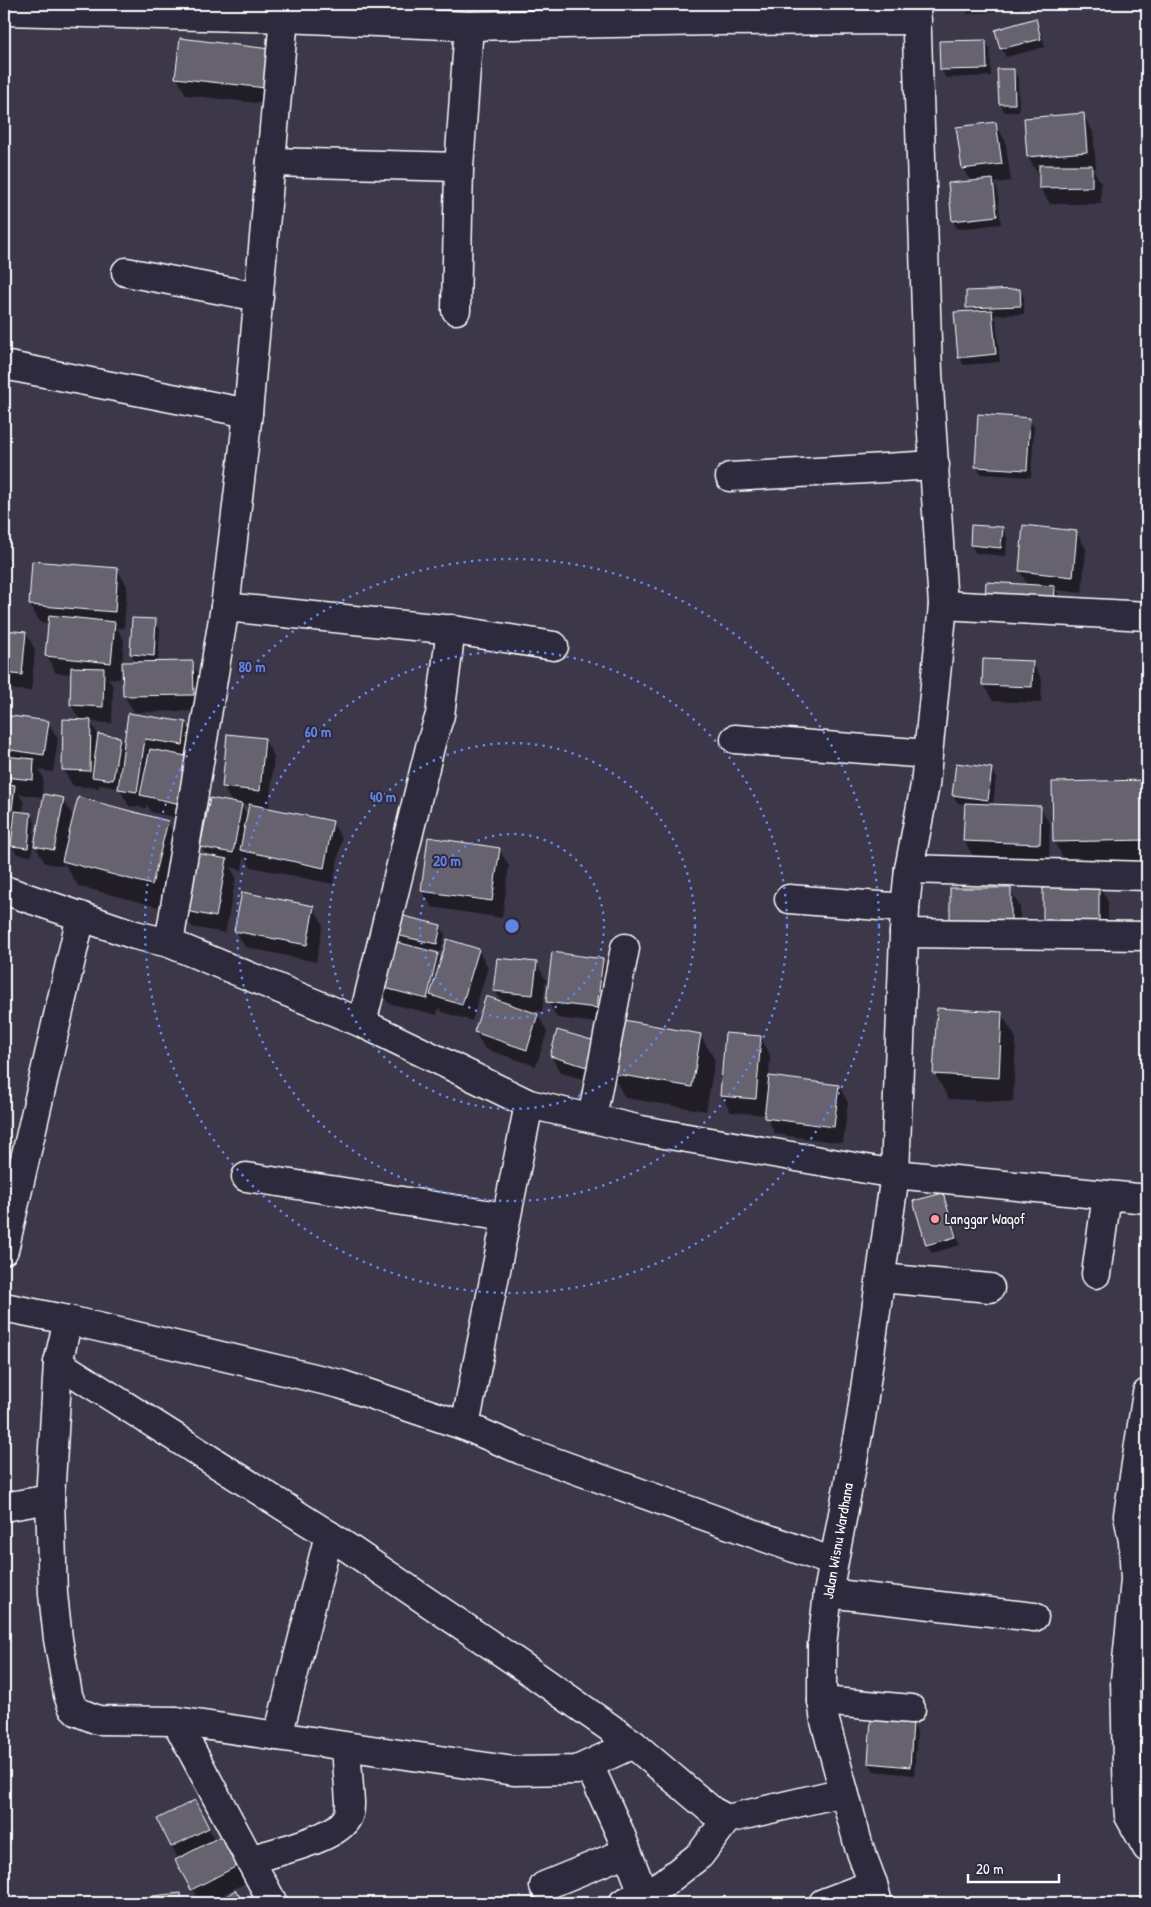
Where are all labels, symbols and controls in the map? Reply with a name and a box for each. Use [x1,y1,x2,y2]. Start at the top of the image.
text: 80 m [239,656,265,677]
text: 60 m [305,721,331,742]
text: 40 m [370,786,396,807]
text: 20 m [433,850,461,871]
centre of rings [503,917,521,935]
place label: Langgar Waqof [945,1208,1026,1229]
marker: Langgar Waqof [929,1213,941,1225]
street label: Jalan Wisnu Wardhana [817,1481,858,1601]
scale bar [968,1852,1060,1884]
text: 20 m [976,1858,1003,1879]

